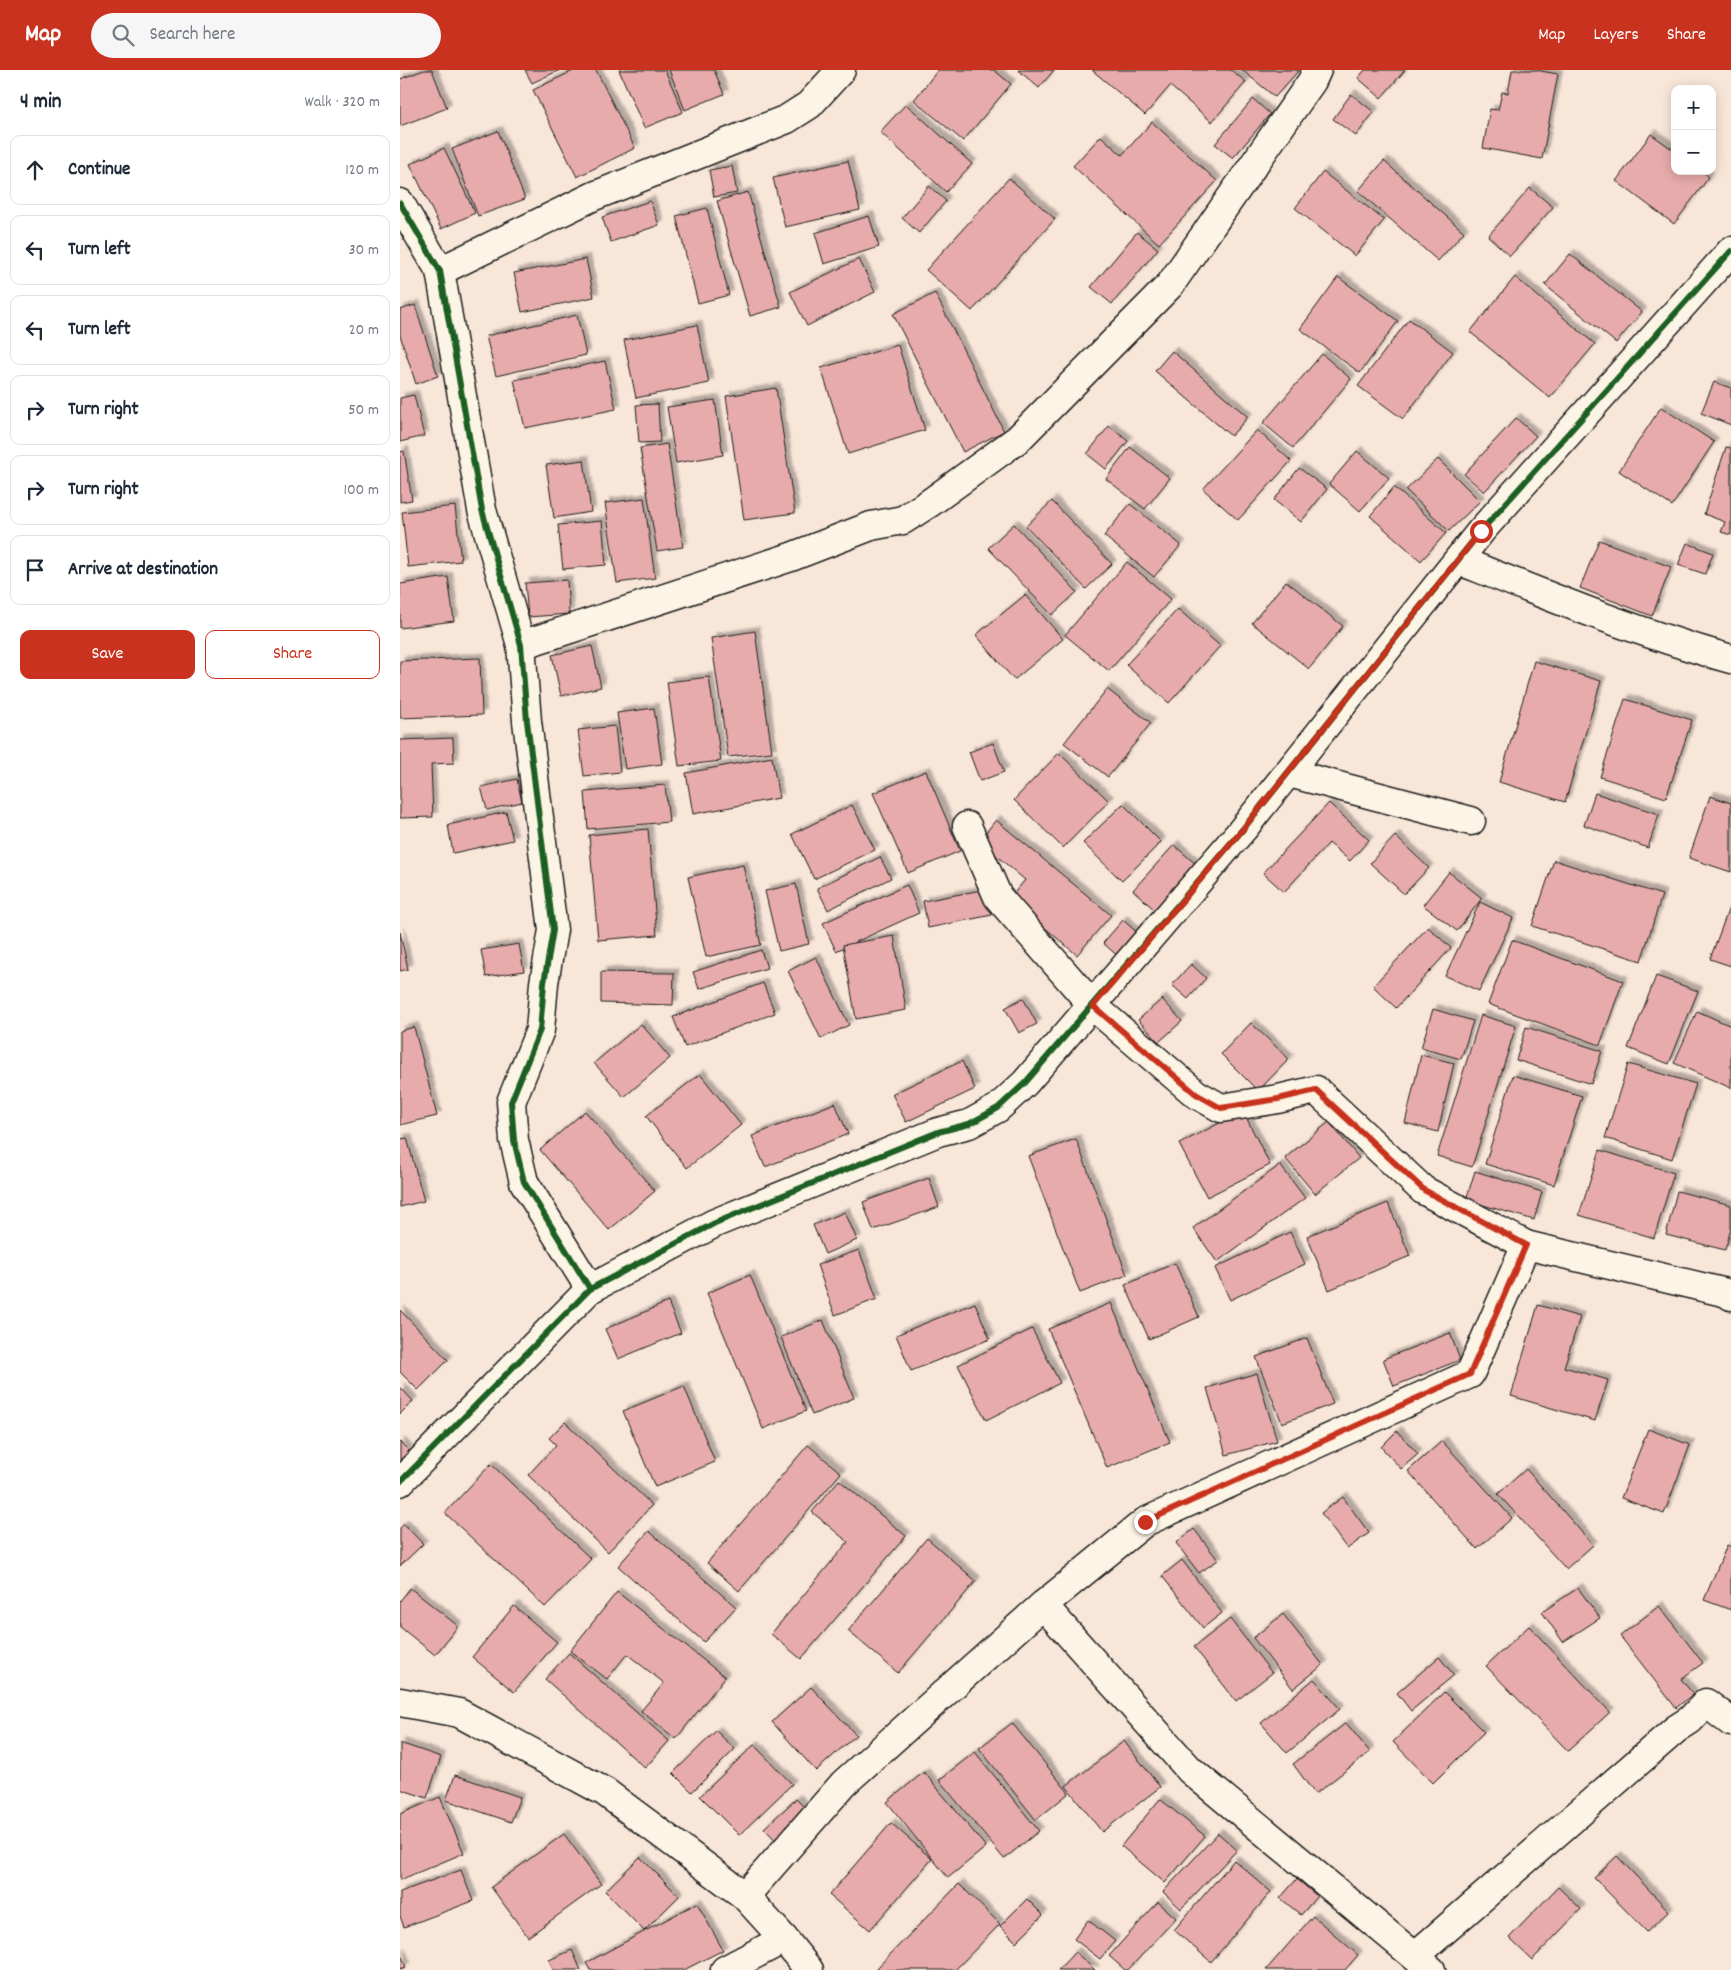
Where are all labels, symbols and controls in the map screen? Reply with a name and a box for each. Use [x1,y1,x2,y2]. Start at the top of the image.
search box [91,13,441,58]
text: Map [25,18,61,52]
icon: search [109,21,137,49]
text: Search here [149,22,235,49]
text: Map [1538,23,1565,48]
text: Layers [1593,23,1639,48]
text: Share [1667,23,1706,48]
map controls [1671,85,1716,175]
button: + [1671,85,1716,130]
text: 4 min [20,88,62,118]
text: Walk · 320 m [304,91,380,114]
button: − [1671,130,1716,175]
icon: ahead [21,156,49,184]
text: Continue [68,157,130,184]
text: 120 m [345,159,379,182]
icon: left [21,236,49,264]
text: Turn left [68,237,131,264]
text: 30 m [349,239,379,262]
icon: left [21,316,49,344]
text: Turn left [68,317,131,344]
text: 20 m [349,319,379,342]
icon: right [21,396,49,424]
text: Turn right [68,397,139,424]
text: 50 m [348,399,379,422]
icon: right [21,476,49,504]
text: Turn right [68,477,139,504]
text: 100 m [343,479,379,502]
route start [1470,520,1493,543]
icon: arrive [21,556,49,584]
text: Arrive at destination [68,557,218,584]
button: Save [20,630,195,679]
button: Share [205,630,380,679]
route end [1134,1511,1157,1534]

